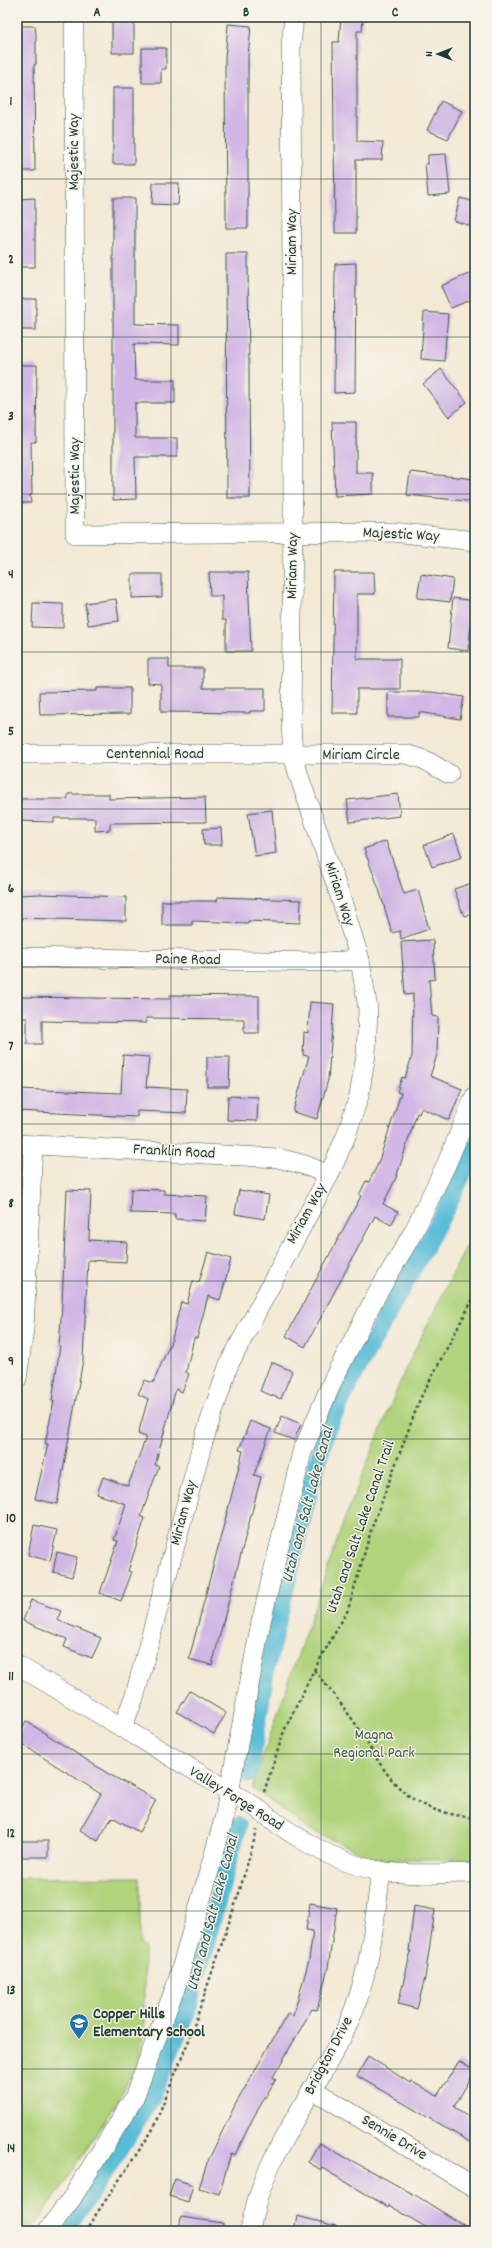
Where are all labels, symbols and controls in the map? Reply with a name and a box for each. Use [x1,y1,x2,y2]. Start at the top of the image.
text: A [93,4,101,23]
text: B [243,4,249,23]
text: C [392,4,399,23]
north arrow [418,34,458,74]
text: N [422,51,438,57]
text: 1 [10,93,13,112]
street label: Majestic Way [63,113,86,190]
street label: Miriam Way [281,208,304,275]
text: 2 [8,251,14,270]
text: 3 [8,408,14,427]
street label: Majestic Way [64,437,87,514]
street label: Majestic Way [362,522,441,549]
street label: Miriam Way [281,532,305,599]
text: 4 [8,566,14,585]
text: 5 [8,723,14,742]
street label: Centennial Road [106,743,204,766]
street label: Miriam Circle [322,744,400,767]
street label: Miriam Way [318,859,360,930]
text: 6 [8,880,15,899]
street label: Paine Road [155,948,221,972]
text: 7 [9,1038,14,1057]
street label: Franklin Road [132,1138,216,1166]
street label: Miriam Way [281,1179,333,1249]
text: 8 [8,1195,14,1214]
text: 9 [8,1353,14,1372]
water label: Utah and Salt Lake Canal [277,1422,342,1586]
street label: Utah and Salt Lake Canal Trail [321,1437,402,1617]
street label: Miriam Way [164,1477,204,1548]
text: 10 [6,1510,16,1529]
text: 11 [8,1668,14,1687]
park label: Magna Regional Park [333,1724,415,1765]
street label: Valley Forge Road [184,1761,288,1837]
text: 12 [7,1825,16,1844]
water label: Utah and Salt Lake Canal [182,1830,247,1994]
text: 13 [7,1982,16,2001]
place label: Copper Hills Elementary School [93,2003,205,2044]
school or university icon: Copper Hills Elementary School [68,2012,90,2040]
street label: Bridgton Drive [299,2013,359,2099]
street label: Sennie Drive [357,2109,431,2167]
text: 14 [7,2140,15,2159]

